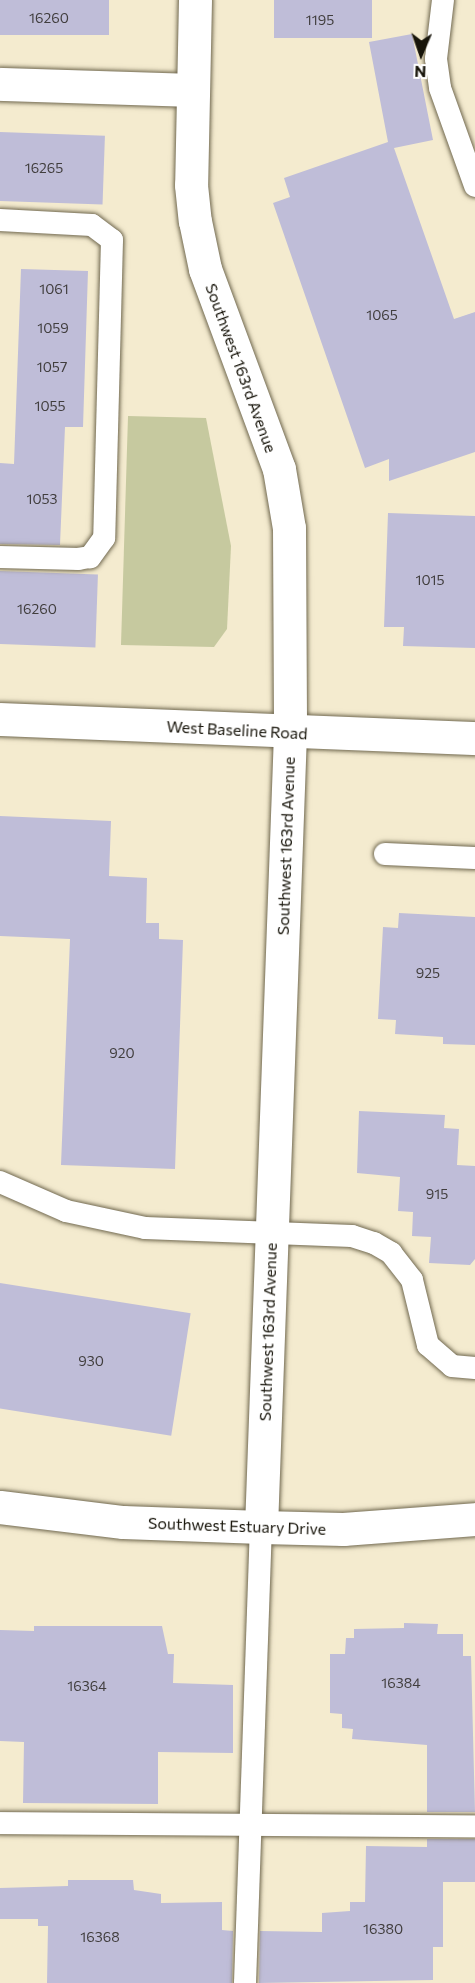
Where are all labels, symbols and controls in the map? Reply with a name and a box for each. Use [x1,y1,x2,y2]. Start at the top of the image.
house number: 16260 [29,10,69,26]
house number: 1195 [306,12,334,28]
north arrow [391,24,451,84]
text: N [414,63,427,82]
house number: 16265 [25,160,63,176]
house number: 1061 [39,281,69,297]
street label: Southwest 163rd Avenue [201,281,281,455]
house number: 1065 [366,307,398,323]
house number: 1059 [37,320,69,336]
house number: 1057 [37,359,67,375]
house number: 1055 [34,398,66,414]
house number: 1053 [26,491,58,507]
house number: 1015 [415,572,445,588]
house number: 16260 [17,601,57,617]
street label: West Baseline Road [166,717,308,743]
street label: Southwest 163rd Avenue [273,756,299,936]
house number: 925 [416,965,440,981]
house number: 920 [109,1045,135,1061]
house number: 915 [426,1186,448,1202]
street label: Southwest 163rd Avenue [255,1242,281,1422]
house number: 930 [78,1353,104,1369]
street label: Southwest Estuary Drive [148,1513,326,1539]
house number: 16384 [381,1675,421,1691]
house number: 16364 [67,1678,107,1694]
house number: 16380 [363,1921,403,1937]
house number: 16368 [80,1929,120,1945]

